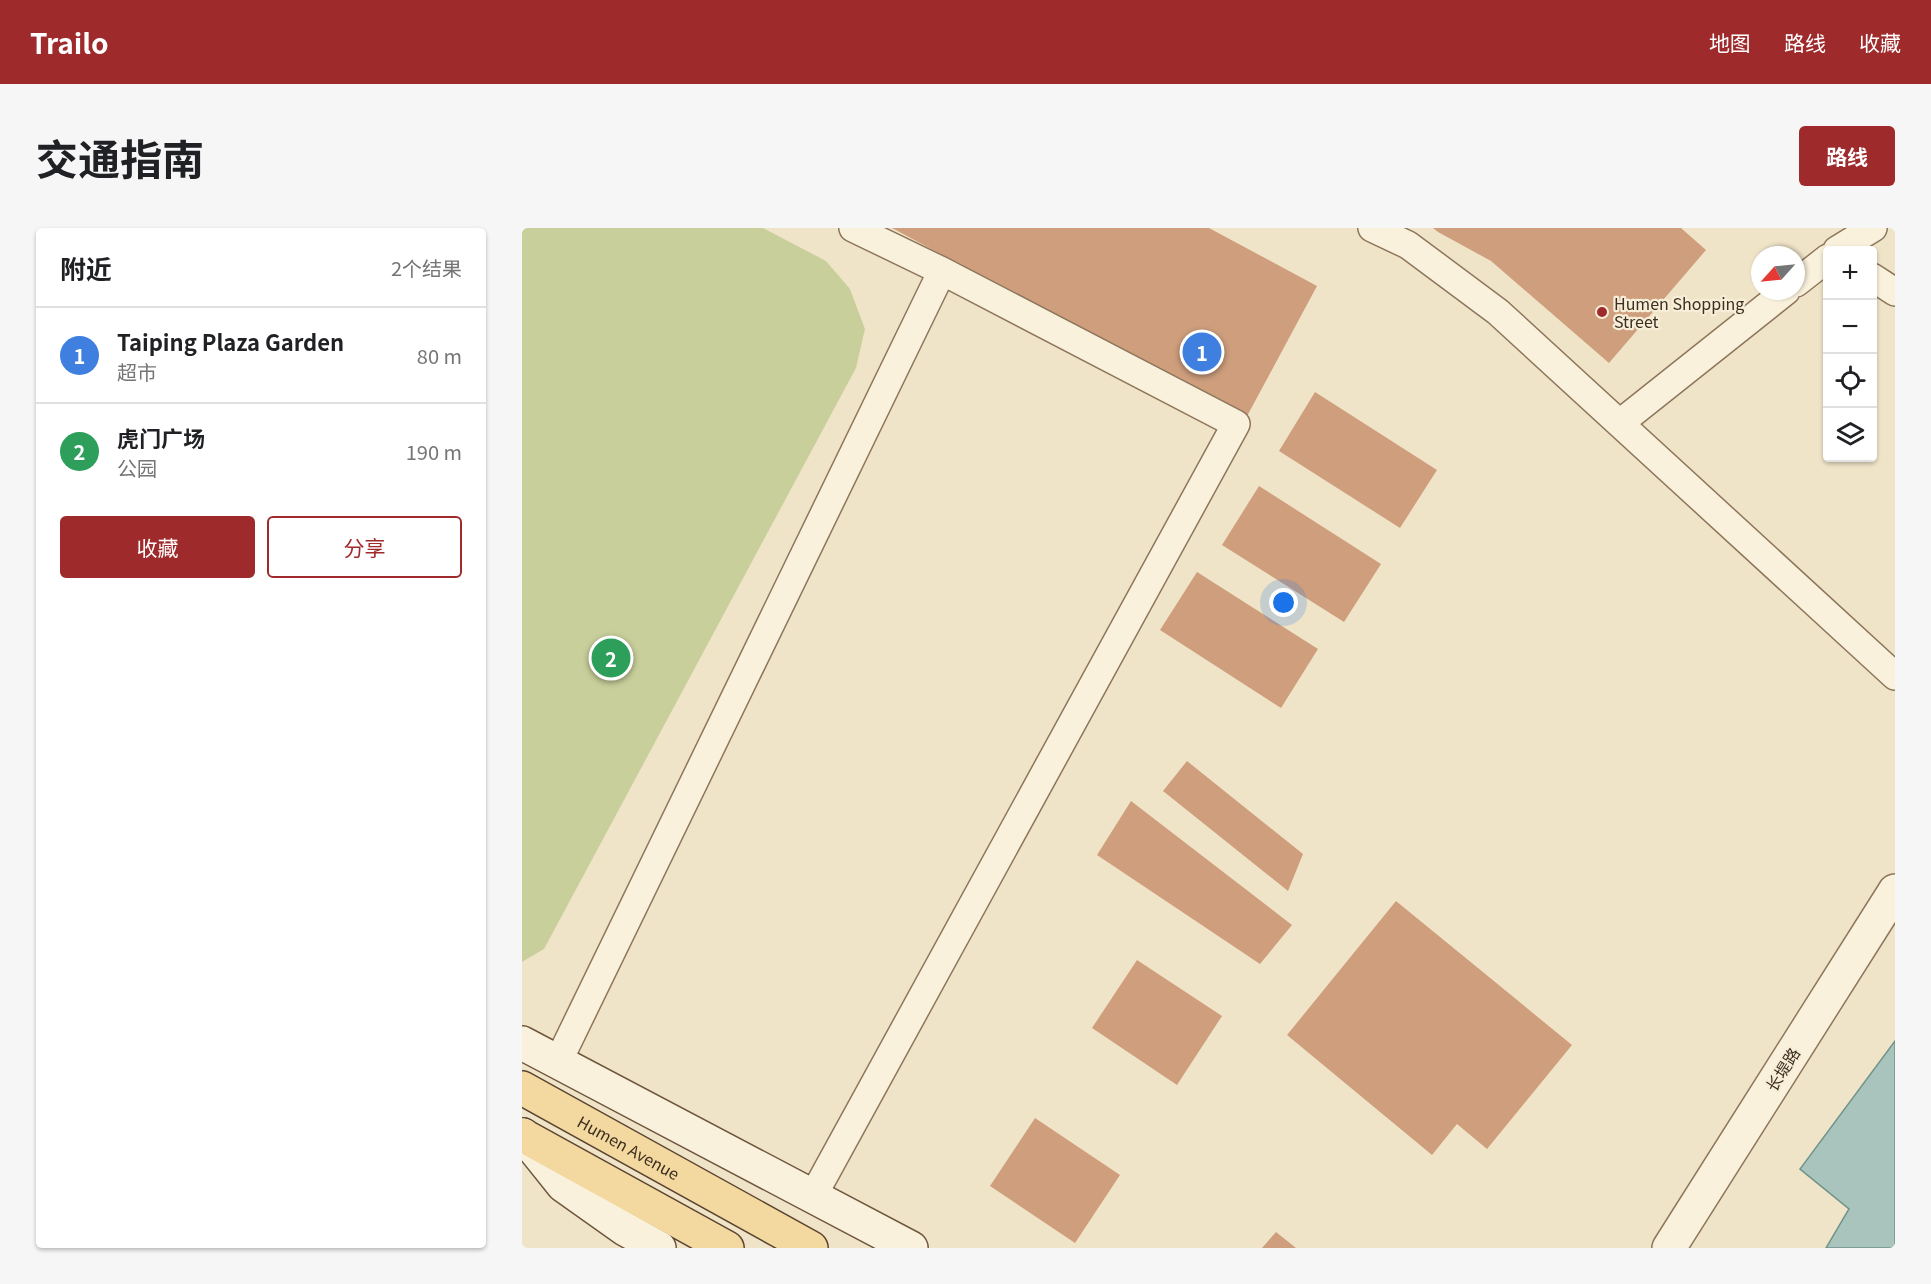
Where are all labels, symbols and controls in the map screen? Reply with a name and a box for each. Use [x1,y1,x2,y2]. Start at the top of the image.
text: Trailo [30,22,109,62]
text: 地图 [1709,27,1751,57]
text: 路线 [1784,27,1826,57]
text: 收藏 [1859,27,1901,57]
text: 交通指南 [36,126,204,187]
button: 路线 [1799,126,1895,186]
north arrow [1751,246,1805,300]
map controls [1823,246,1877,462]
button: + [1823,246,1877,300]
text: 附近 [60,249,112,286]
text: 2个结果 [391,253,462,282]
place label: Humen Shopping Street [1614,291,1744,333]
button: − [1823,300,1877,354]
marker: Humen Shopping Street [1595,305,1609,319]
text: Taiping Plaza Garden [117,325,344,357]
pin: 1 [1182,330,1222,374]
text: 1 [74,341,85,370]
text: 80 m [417,341,462,370]
button: locate [1823,354,1877,408]
text: 超市 [117,357,157,386]
button: layers [1823,408,1877,462]
text: 虎门广场 [117,421,205,453]
text: 2 [74,437,85,466]
text: 190 m [406,437,462,466]
text: 公园 [117,453,157,482]
button: 收藏 [60,516,255,578]
button: 分享 [267,516,462,578]
your location [1269,588,1298,617]
pin: 2 [592,636,631,680]
street label: 长堤路 [1759,1042,1805,1096]
street label: Humen Avenue [573,1109,684,1185]

